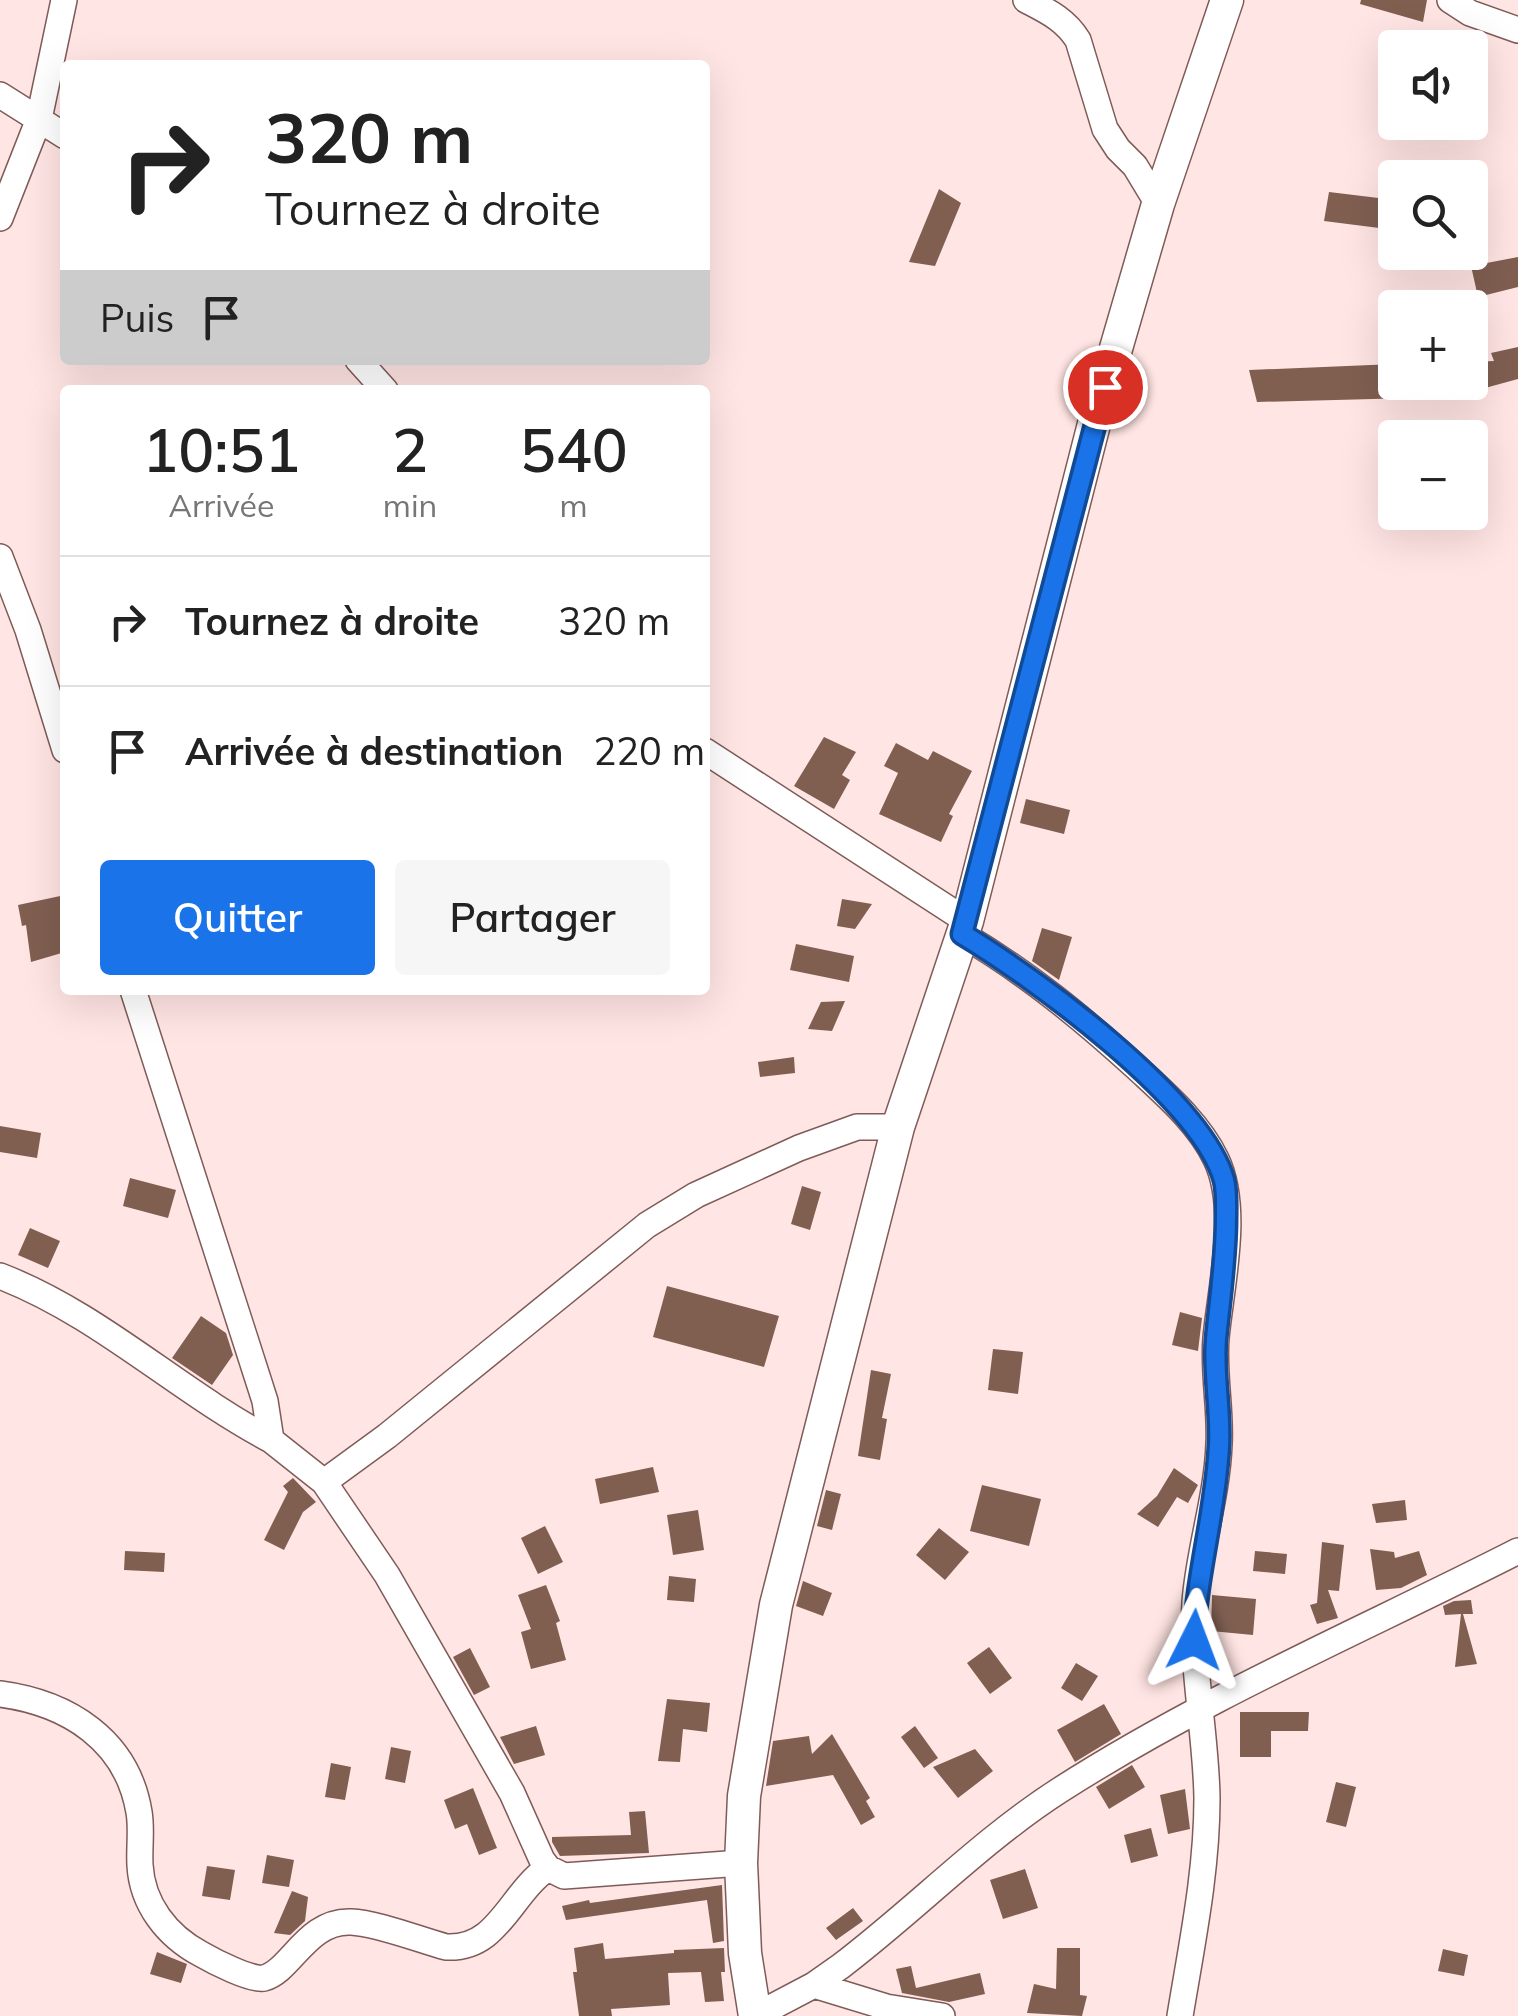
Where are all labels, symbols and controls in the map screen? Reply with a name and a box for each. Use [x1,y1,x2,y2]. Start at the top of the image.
map controls [1378,30,1488,530]
button: sound [1378,30,1488,140]
text: 320 m [265,93,473,181]
icon: right [100,100,230,230]
button: search [1378,160,1488,270]
text: Tournez à droite [265,180,601,236]
icon: arrive [194,290,249,345]
button: + [1378,290,1488,400]
text: Puis [100,294,174,342]
pin [1063,345,1148,430]
icon: arrive [1078,360,1133,415]
text: 10:51 [142,412,301,487]
text: 2 [392,412,428,487]
text: 540 [520,412,628,487]
button: − [1378,420,1488,530]
text: Arrivée [168,485,274,525]
text: min [383,485,437,525]
text: m [560,485,588,525]
icon: right [100,594,155,649]
text: Tournez à droite [185,597,479,645]
text: 320 m [558,597,670,645]
icon: arrive [100,724,155,779]
text: Arrivée à destination [185,727,563,775]
text: 220 m [593,727,705,775]
button: Quitter [100,860,375,975]
button: Partager [395,860,670,975]
position arrow [1142,1588,1246,1692]

